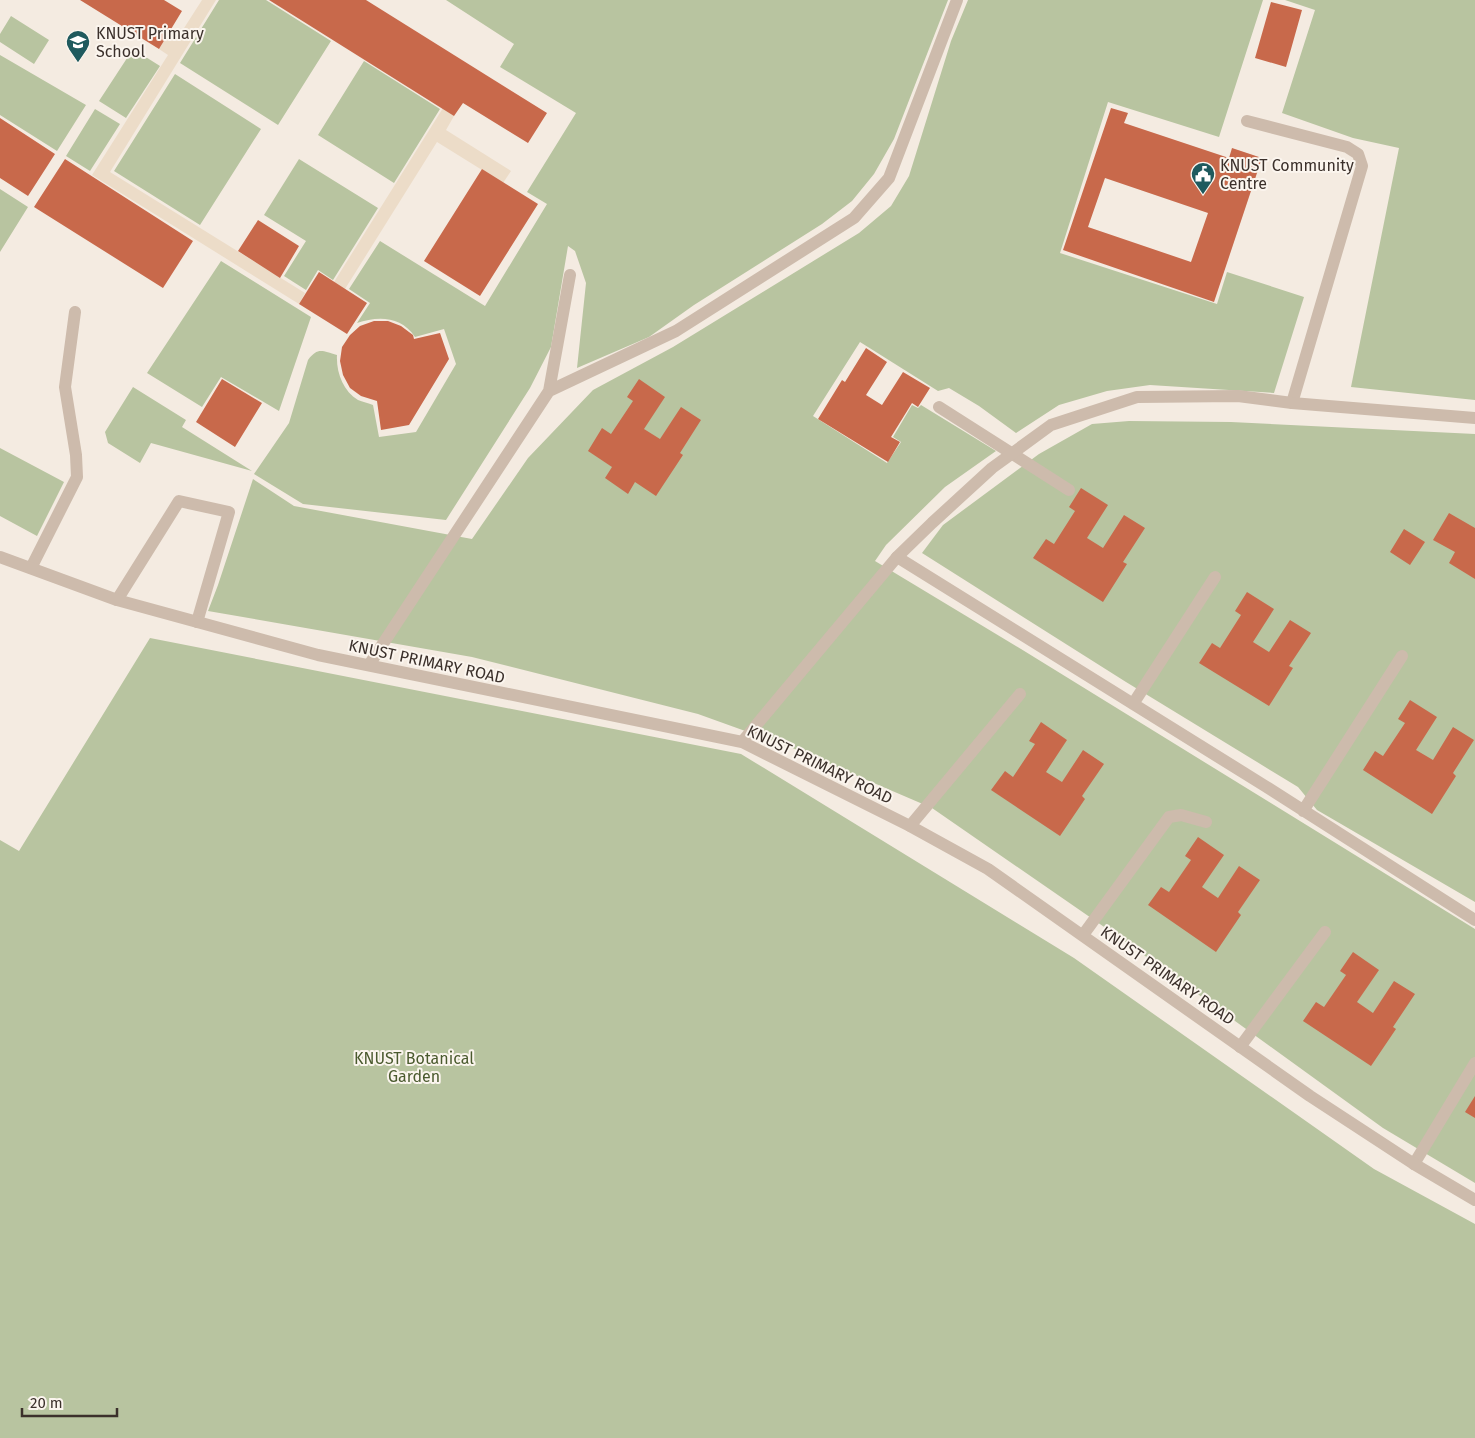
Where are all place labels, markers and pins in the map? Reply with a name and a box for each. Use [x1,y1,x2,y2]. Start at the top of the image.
place label: KNUST Primary School [96,24,204,61]
school or university icon: KNUST Primary School [65,29,91,63]
place label: KNUST Community Centre [1220,156,1354,193]
public building icon: KNUST Community Centre [1190,161,1216,195]

